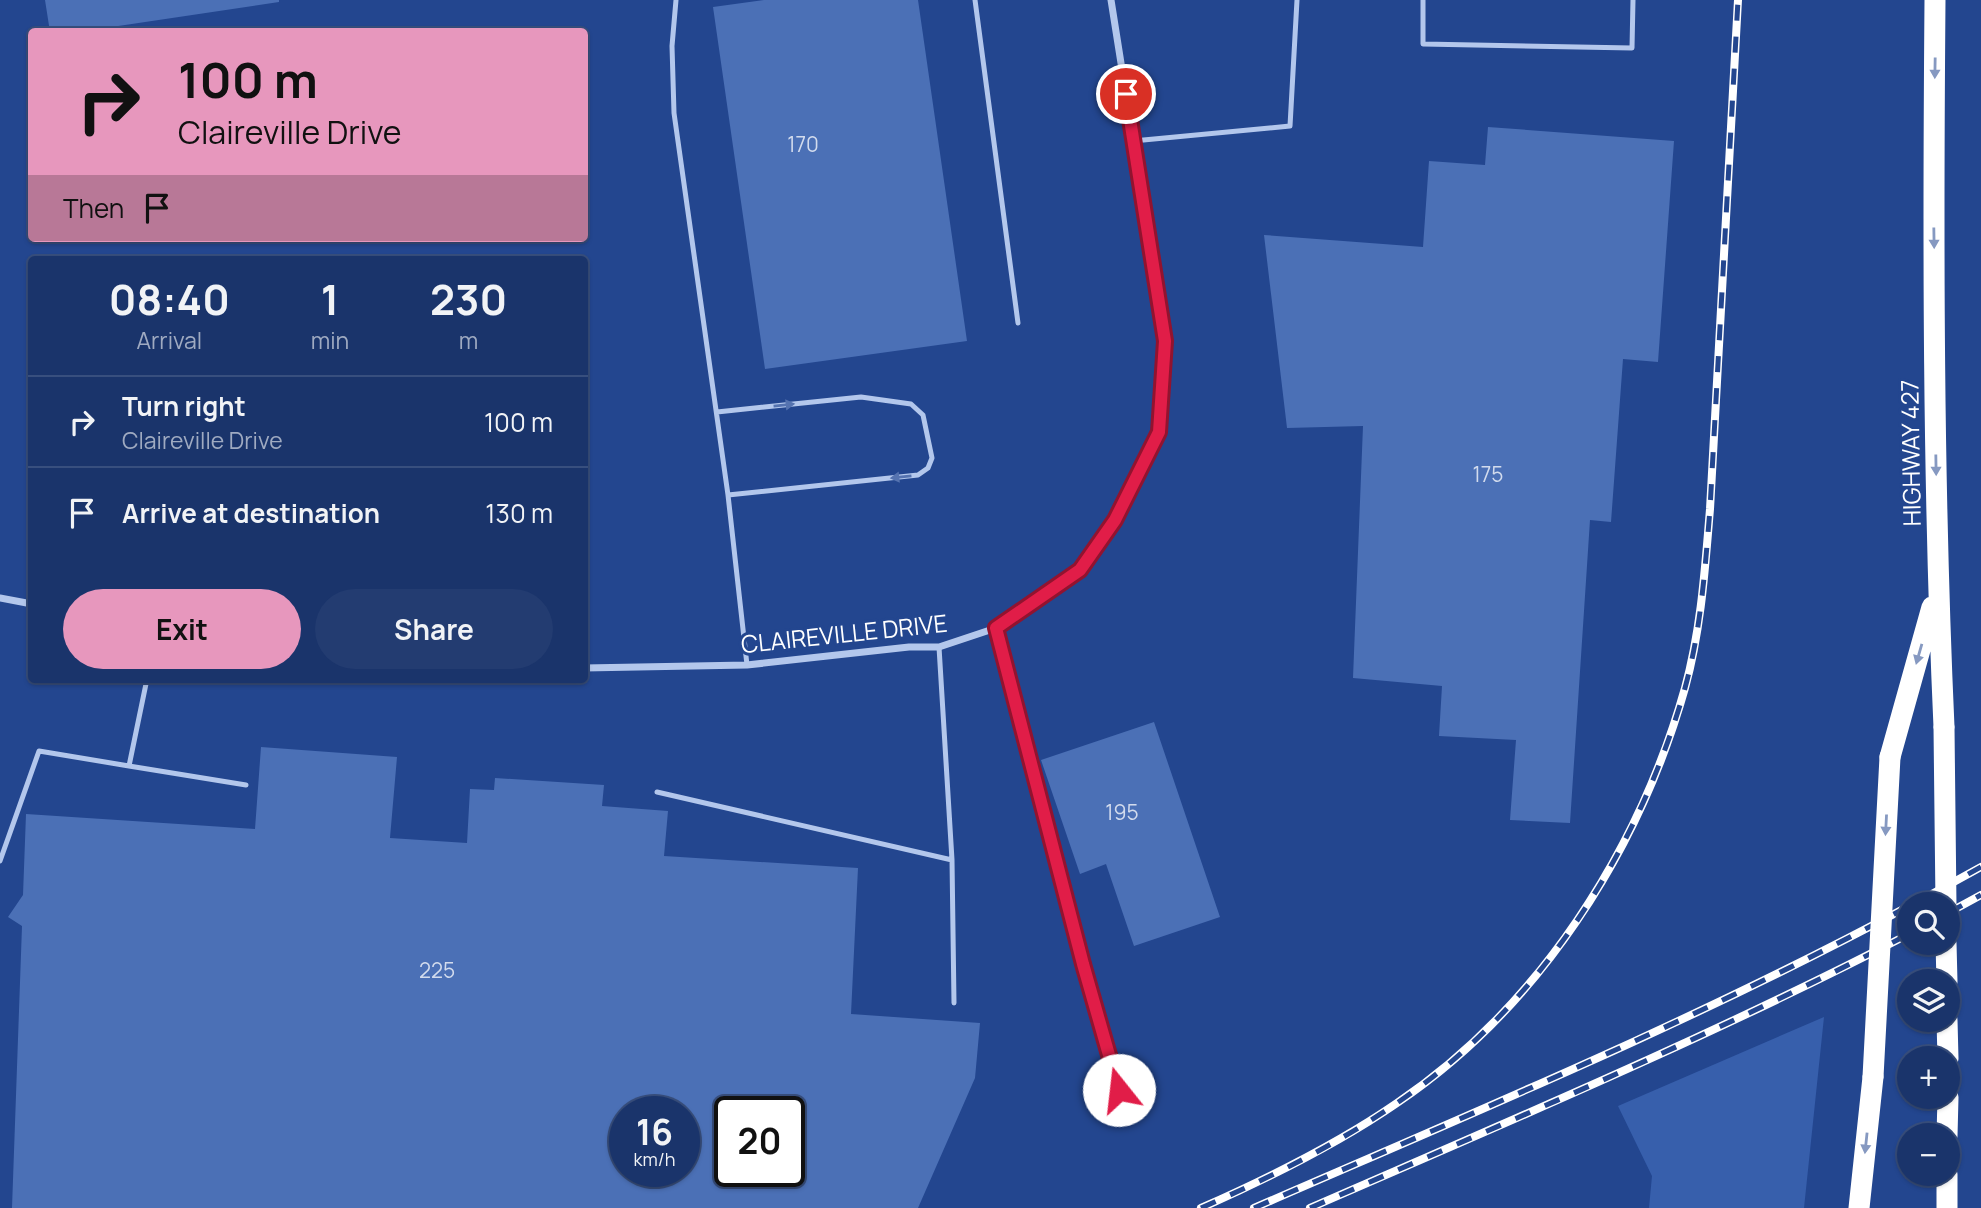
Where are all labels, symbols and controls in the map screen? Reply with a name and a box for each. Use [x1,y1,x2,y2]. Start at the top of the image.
text: 100 m [178,46,318,113]
icon: right [63,56,154,147]
one-way arrow [1929,57,1941,79]
pin [1096,64,1156,124]
icon: arrive [1107,75,1145,113]
text: Claireville Drive [178,110,402,154]
house number: 170 [787,130,819,158]
icon: arrive [138,189,176,227]
text: Then [63,190,124,226]
one-way arrow [1928,227,1940,249]
text: 08:40 [109,270,230,328]
text: 1 [321,270,339,328]
text: 230 [430,270,507,328]
text: Arrival [136,324,202,356]
text: min [311,324,349,356]
text: m [459,324,478,356]
street label: HIGHWAY 427 [1892,379,1928,527]
text: Turn right [122,388,246,424]
one-way arrow [774,399,796,410]
icon: right [63,403,101,441]
text: 100 m [484,404,553,440]
text: Claireville Drive [122,424,283,456]
one-way arrow [1931,454,1942,476]
house number: 175 [1473,460,1503,488]
one-way arrow [890,472,912,483]
icon: arrive [63,494,101,532]
text: Arrive at destination [122,495,380,531]
text: 130 m [485,495,553,531]
button: Exit [63,589,301,669]
button: Share [315,589,553,669]
street label: CLAIREVILLE DRIVE [739,606,949,660]
one-way arrow [1913,643,1924,665]
house number: 195 [1105,798,1139,826]
one-way arrow [1881,814,1892,836]
map controls [1897,892,1960,1186]
button: search [1897,892,1960,955]
house number: 225 [419,956,455,984]
button: layers [1897,969,1960,1032]
button: + [1897,1046,1960,1109]
position arrow [1082,1053,1156,1127]
speed limit sign: 20 [714,1096,805,1187]
text: 16 [636,1108,673,1156]
button: − [1897,1123,1960,1186]
one-way arrow [1860,1132,1871,1154]
text: km/h [634,1147,675,1171]

